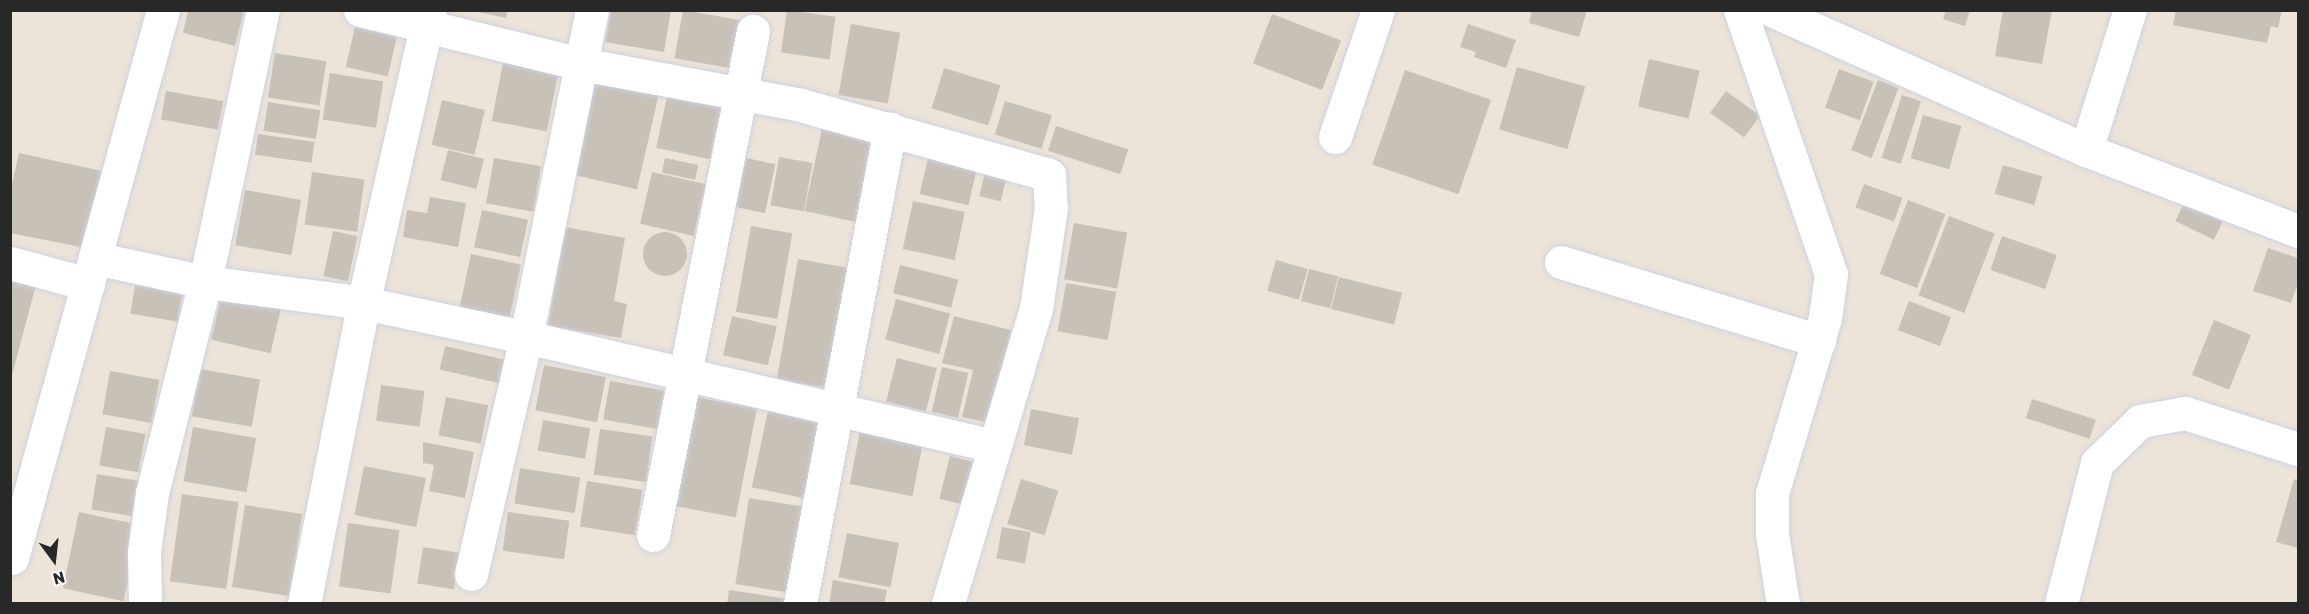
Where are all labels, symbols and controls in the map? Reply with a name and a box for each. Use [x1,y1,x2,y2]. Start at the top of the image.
north arrow [24,530,84,590]
text: N [51,567,67,589]

